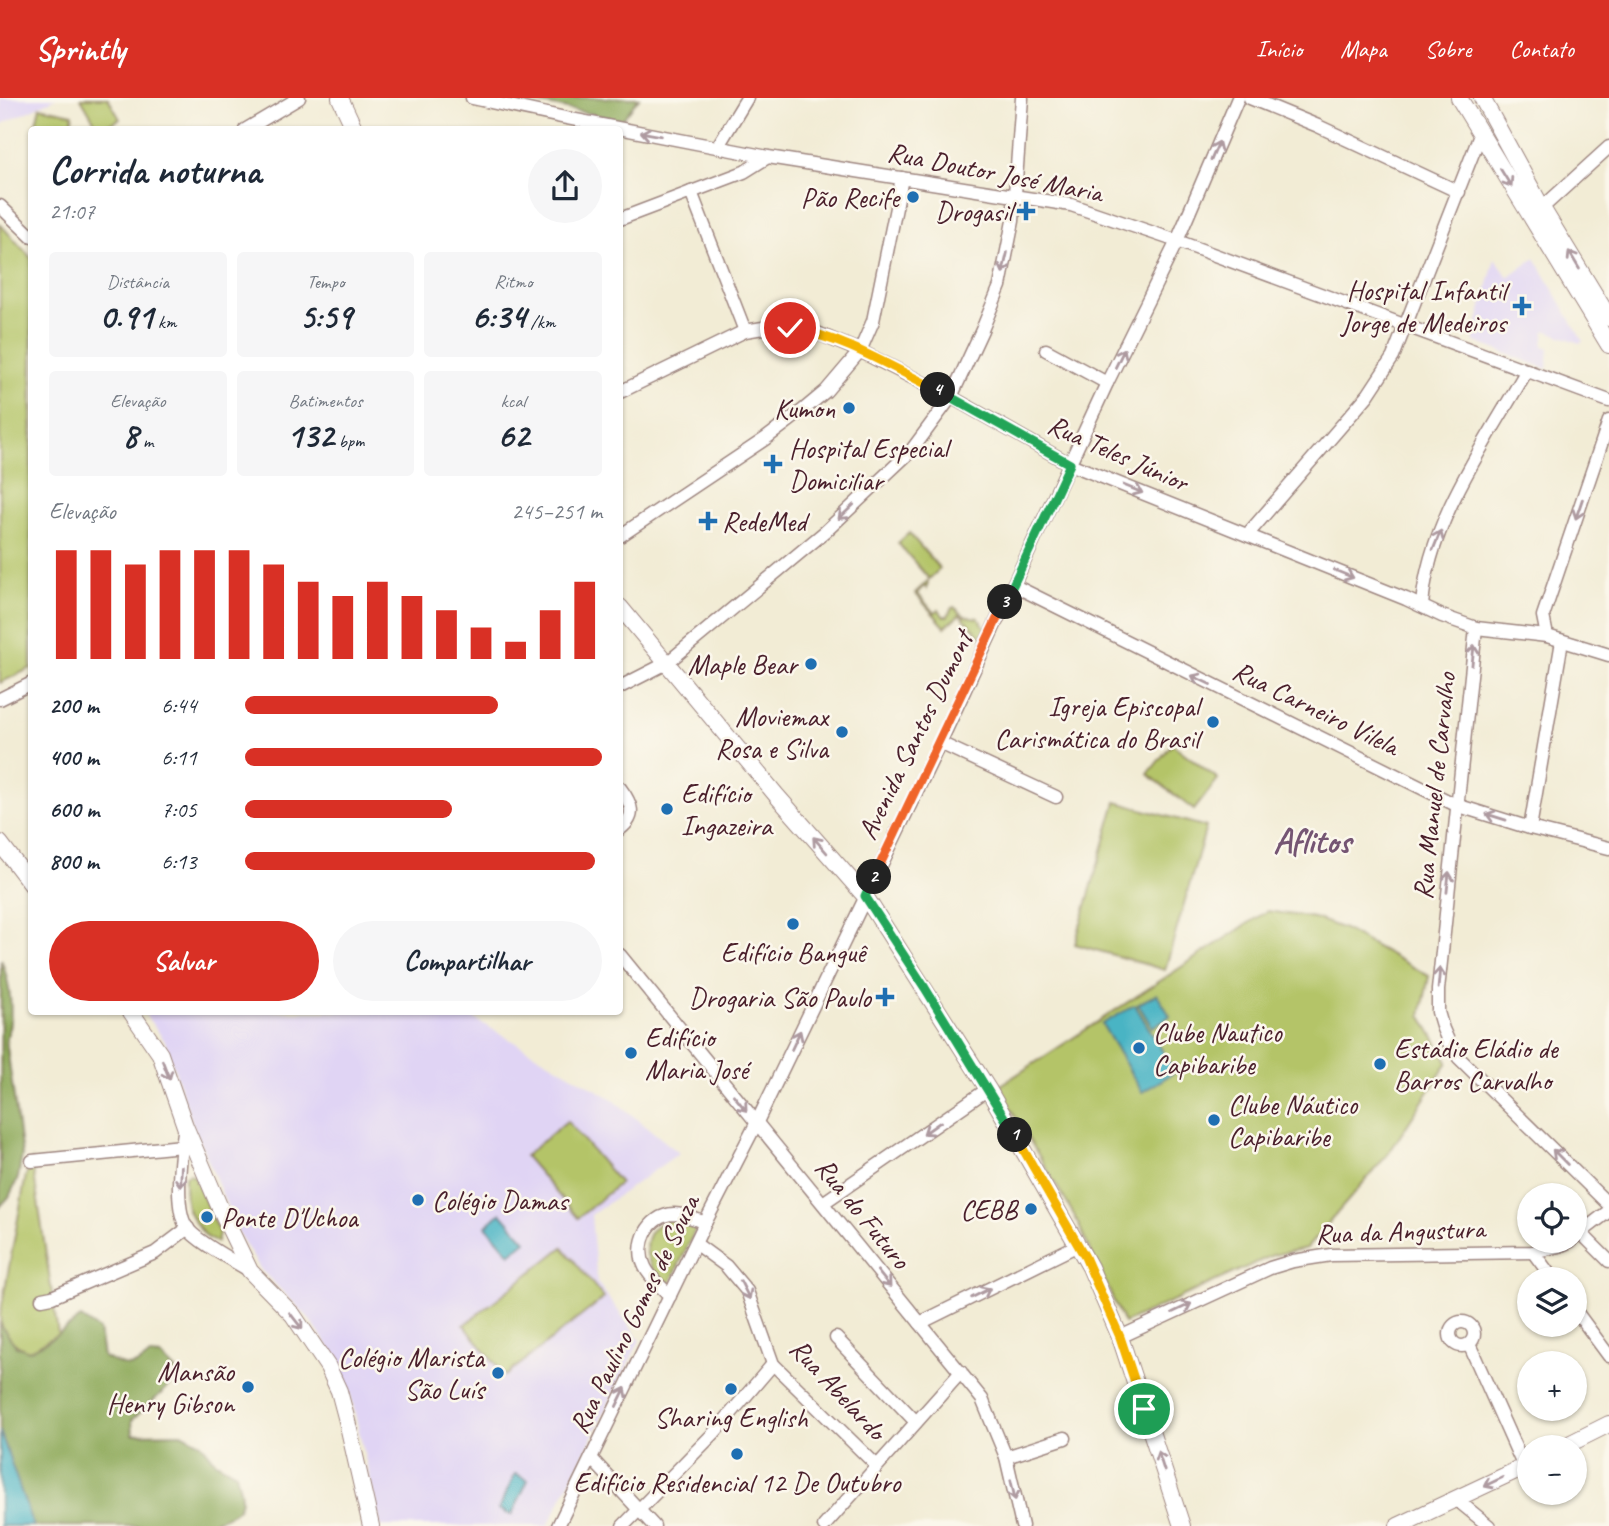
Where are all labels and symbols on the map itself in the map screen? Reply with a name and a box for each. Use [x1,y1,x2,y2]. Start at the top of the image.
one-way arrow [640,127,663,140]
street label: Rua Doutor José Maria [885,134,1108,210]
one-way arrow [1209,141,1222,162]
one-way arrow [1499,167,1513,187]
place label: Pão Recife [801,180,901,215]
marker: Pão Recife [905,189,921,205]
place label: Drogasil [935,194,1017,229]
marker: Drogasil [1018,203,1034,219]
one-way arrow [998,251,1011,274]
one-way arrow [1566,251,1580,271]
place label: Hospital Infantil Jorge de Medeiros [1339,273,1511,340]
marker: Hospital Infantil Jorge de Medeiros [1512,296,1532,316]
pin [760,298,820,358]
one-way arrow [1113,348,1127,369]
pin: 4 [920,372,956,408]
place label: Kumon [774,391,835,426]
marker: Kumon [841,400,857,416]
street label: Rua Teles Júnior [1042,407,1195,500]
place label: Hospital Especial Domiciliar [789,431,953,498]
marker: Hospital Especial Domiciliar [763,454,783,474]
one-way arrow [1122,484,1144,497]
one-way arrow [1572,497,1585,519]
one-way arrow [838,503,855,520]
place label: RedeMed [722,504,810,539]
marker: RedeMed [700,513,716,529]
one-way arrow [1431,530,1444,551]
one-way arrow [1333,569,1355,582]
pin: 3 [988,584,1023,620]
street label: Avenida Santos Dumont [849,622,982,845]
one-way arrow [1466,645,1479,667]
place label: Maple Bear [688,647,799,682]
street label: Rua Carneiro Vilela [1227,653,1407,764]
marker: Maple Bear [803,656,819,672]
street label: Rua Manuel de Carvalho [1405,669,1464,901]
one-way arrow [1191,673,1212,686]
place label: Igreja Episcopal Carismática do Brasil [994,689,1204,756]
place label: Moviemax Rosa e Silva [715,699,830,766]
marker: Igreja Episcopal Carismática do Brasil [1205,714,1221,730]
marker: Moviemax Rosa e Silva [834,724,850,740]
place label: Edifício Ingazeira [681,776,774,843]
marker: Edifício Ingazeira [659,801,675,817]
one-way arrow [1485,810,1507,823]
district label: Aflitos [1273,819,1354,864]
one-way arrow [812,836,828,854]
pin: 2 [856,860,892,894]
one-way arrow [1442,871,1455,893]
marker: Edifício Banguê [785,916,801,932]
place label: Edifício Banguê [721,935,868,970]
one-way arrow [1433,967,1446,989]
place label: Drogaria São Paulo [689,980,873,1015]
marker: Drogaria São Paulo [877,989,893,1005]
place label: Clube Nautico Capibaribe [1153,1015,1284,1082]
place label: Edifício Maria José [645,1020,752,1087]
one-way arrow [790,1030,803,1051]
place label: Estádio Eládio de Barros Carvalho [1394,1031,1559,1098]
marker: Clube Nautico Capibaribe [1131,1040,1147,1056]
marker: Edifício Maria José [623,1045,639,1061]
marker: Estádio Eládio de Barros Carvalho [1372,1056,1388,1072]
one-way arrow [161,1058,173,1080]
place label: Clube Náutico Capibaribe [1228,1087,1359,1154]
one-way arrow [732,1094,747,1112]
marker: Clube Náutico Capibaribe [1206,1112,1222,1128]
pin: 1 [998,1118,1032,1152]
one-way arrow [923,1121,942,1135]
one-way arrow [1552,1149,1569,1166]
street label: Rua do Futuro [808,1150,920,1277]
one-way arrow [174,1166,187,1189]
place label: Colégio Damas [432,1183,570,1218]
street label: Rua Paulino Gomes de Souza [561,1187,708,1439]
marker: Colégio Damas [410,1192,426,1208]
place label: CEBB [961,1192,1020,1227]
place label: Ponte D'Uchoa [221,1200,359,1235]
marker: CEBB [1023,1201,1039,1217]
marker: Ponte D'Uchoa [199,1209,215,1225]
street label: Rua da Angustura [1315,1210,1488,1251]
one-way arrow [877,1269,892,1287]
one-way arrow [738,1279,752,1300]
one-way arrow [970,1285,991,1299]
one-way arrow [1171,1301,1192,1315]
one-way arrow [289,1311,304,1329]
street label: Rua Abelardo [782,1331,896,1449]
place label: Colégio Marista São Luís [338,1340,486,1407]
place label: Mansão Henry Gibson [107,1354,236,1421]
marker: Colégio Marista São Luís [490,1365,506,1381]
marker: Mansão Henry Gibson [240,1379,256,1395]
pin [1114,1379,1174,1439]
marker: Sharing English [723,1381,739,1397]
one-way arrow [615,1387,628,1408]
place label: Sharing English [654,1400,808,1435]
marker: Edifício Residencial 12 De Outubro [729,1446,745,1462]
one-way arrow [1154,1450,1167,1472]
place label: Edifício Residencial 12 De Outubro [574,1465,902,1500]
one-way arrow [1483,1476,1504,1490]
one-way arrow [1007,1478,1021,1501]

